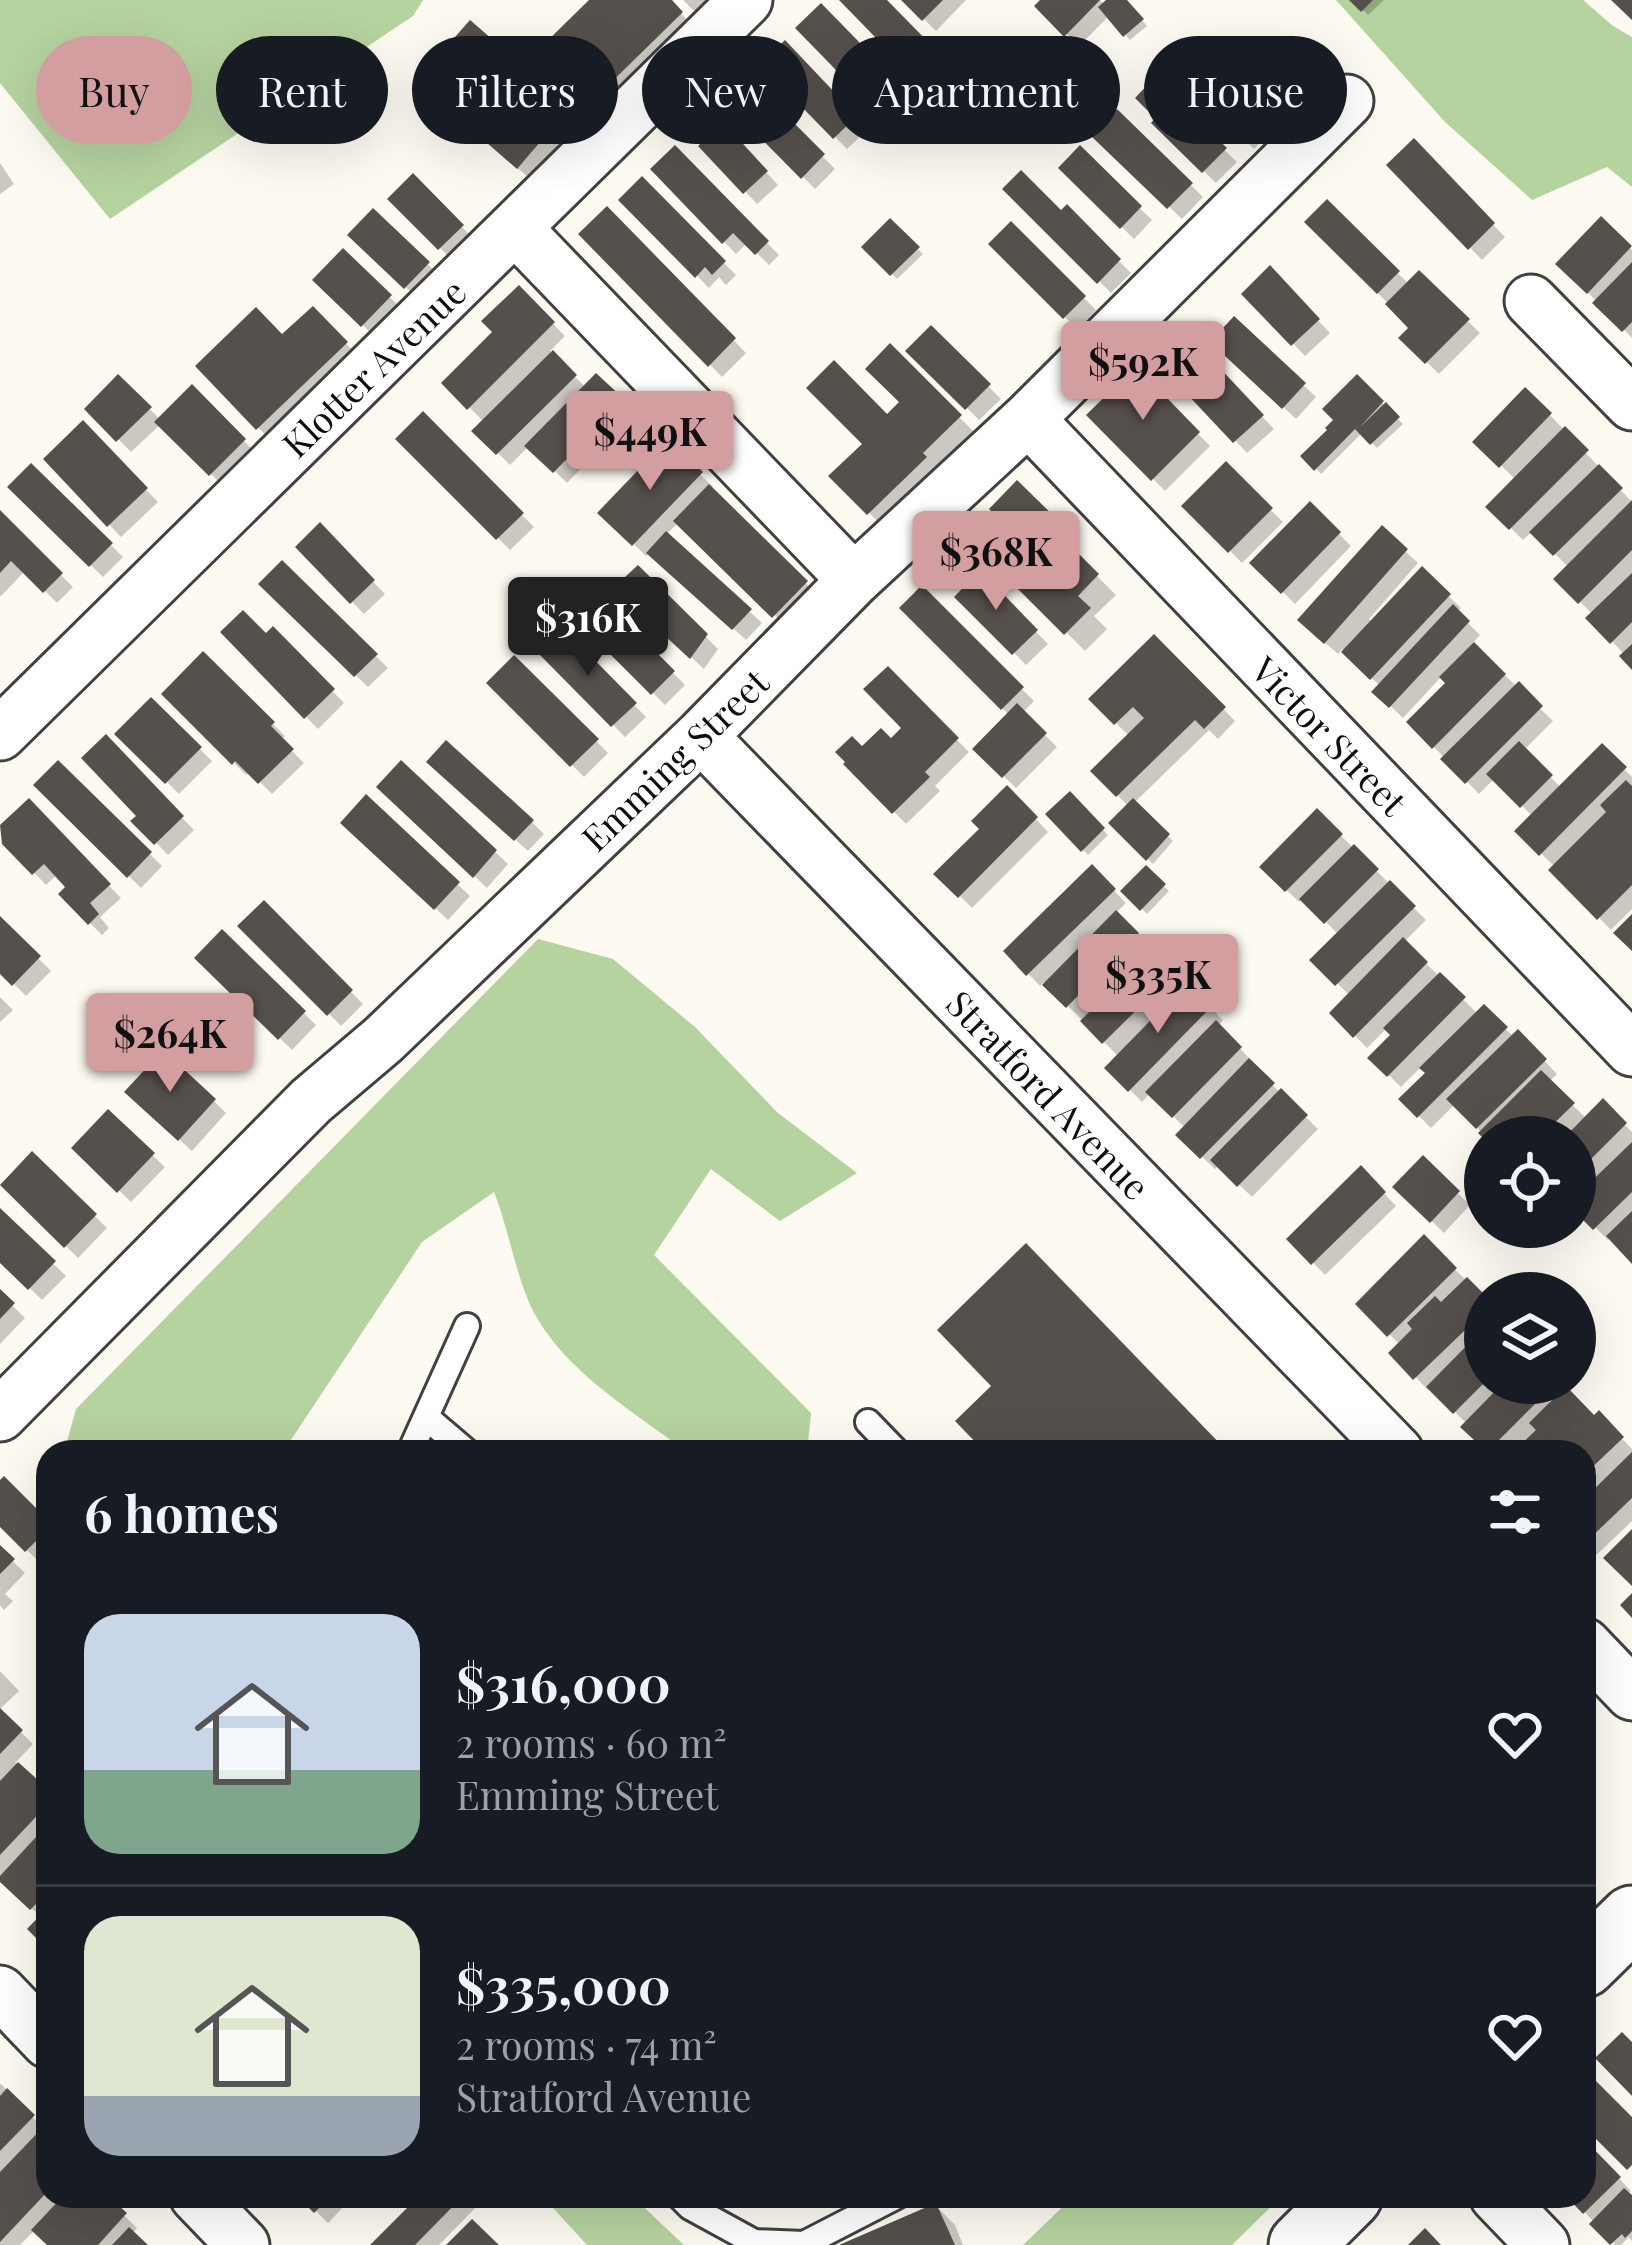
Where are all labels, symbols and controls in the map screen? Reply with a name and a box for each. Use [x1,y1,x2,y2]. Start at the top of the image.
chip: Buy [36,36,192,144]
chip: Rent [216,36,388,144]
chip: Filters [412,36,618,144]
chip: New [642,36,808,144]
chip: Apartment [832,36,1120,144]
chip: House [1144,36,1347,144]
street label: Klotter Avenue [271,267,475,467]
pin: $592K [1059,321,1227,423]
text: $592K [1088,334,1198,386]
pin: $449K [566,391,734,493]
text: $449K [594,404,706,456]
pin: $368K [912,511,1080,613]
text: $368K [940,524,1052,576]
pin: $316K [504,577,672,679]
text: $316K [535,590,641,642]
street label: Victor Street [1242,645,1419,826]
street label: Emming Street [570,657,779,860]
pin: $335K [1074,934,1242,1036]
text: $335K [1105,947,1211,999]
street label: Stratford Avenue [937,979,1161,1209]
pin: $264K [86,993,254,1095]
text: $264K [113,1006,227,1058]
map controls [1464,1116,1596,1404]
button: locate [1464,1116,1596,1248]
button: layers [1464,1272,1596,1404]
text: 6 homes [84,1478,279,1546]
icon: filters [1482,1479,1548,1545]
text: $316,000 [456,1648,671,1716]
icon: home [180,1662,324,1806]
icon: heart [1482,1701,1548,1767]
text: 2 rooms · 60 m² [456,1716,727,1768]
text: Emming Street [456,1768,718,1820]
text: $335,000 [456,1950,671,2018]
icon: home [180,1964,324,2108]
icon: heart [1482,2003,1548,2069]
text: 2 rooms · 74 m² [456,2018,717,2070]
text: Stratford Avenue [456,2070,751,2122]

